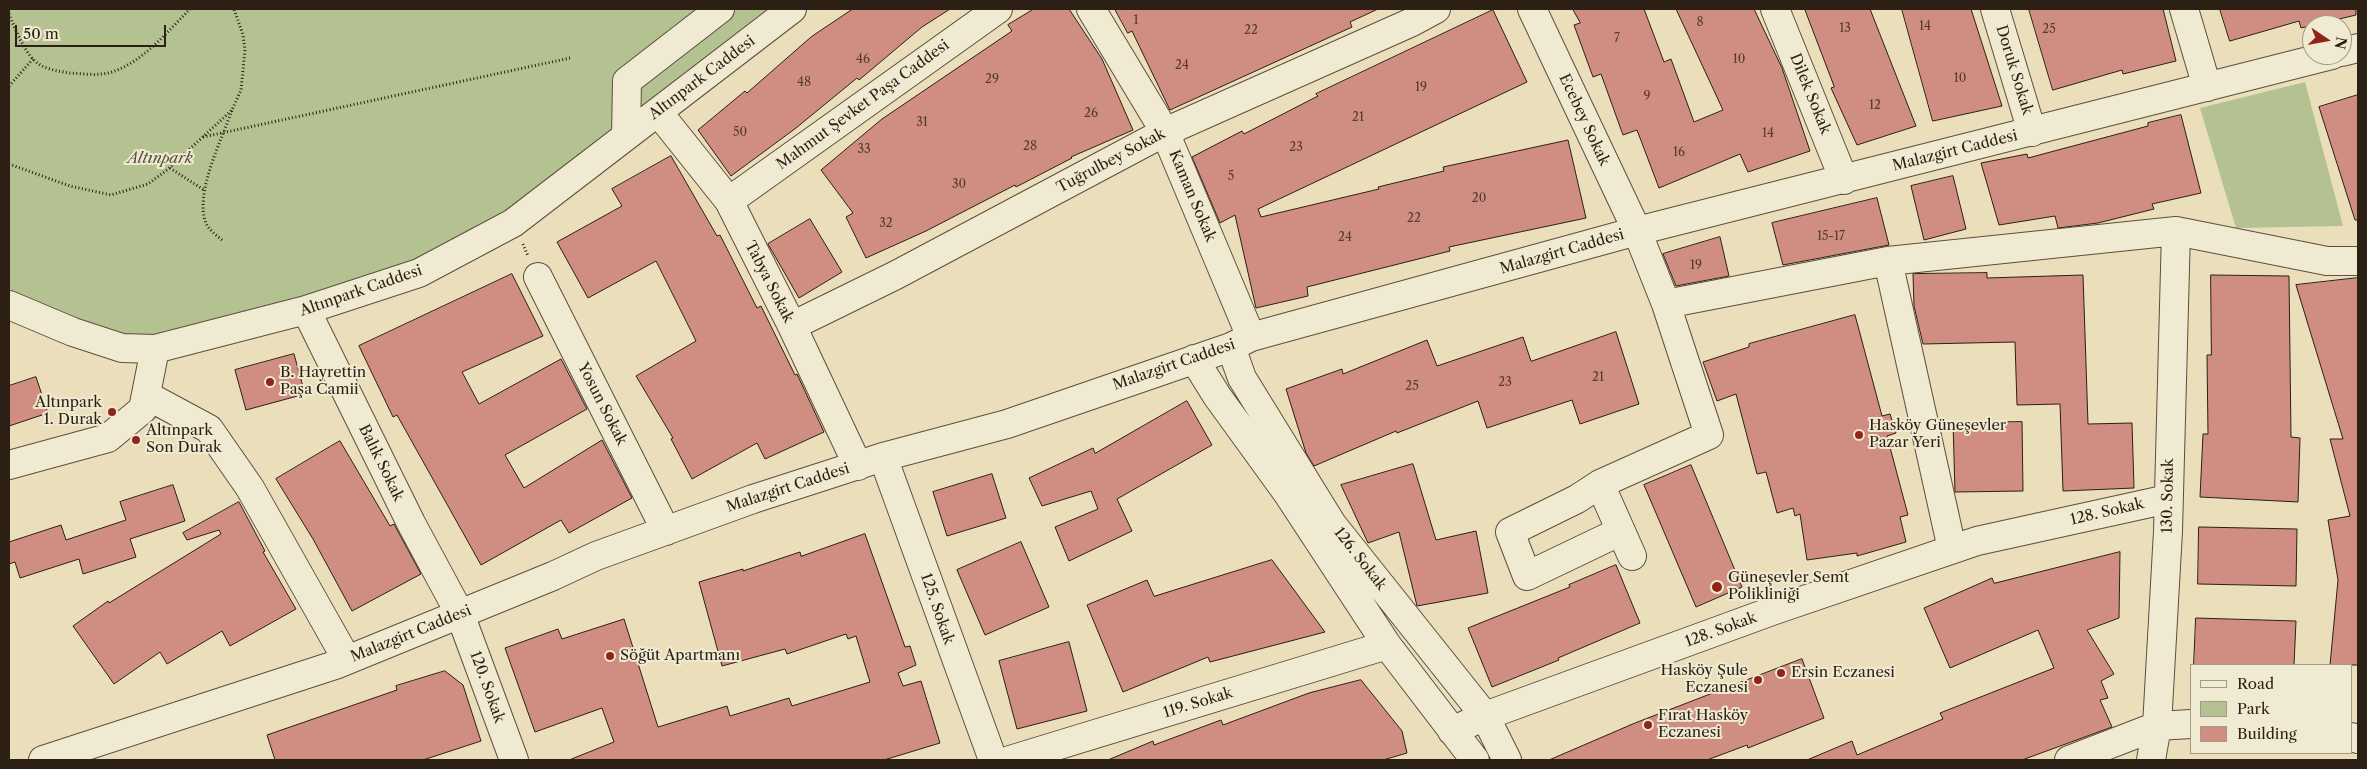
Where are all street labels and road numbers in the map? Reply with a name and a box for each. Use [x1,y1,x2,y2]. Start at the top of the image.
street label: Doruk Sokak [1992,23,2036,117]
street label: Altınpark Caddesi [645,32,759,124]
street label: Mahmut Şevket Paşa Caddesi [773,36,953,174]
street label: Dilek Sokak [1786,51,1834,137]
street label: Ecebey Sokak [1555,71,1613,169]
street label: Tuğrulbey Sokak [1054,125,1168,197]
street label: Malazgirt Caddesi [1891,127,2019,175]
street label: Kaman Sokak [1165,147,1219,245]
street label: Malazgirt Caddesi [1498,226,1626,278]
street label: Tabya Sokak [741,238,797,326]
street label: Altınpark Caddesi [297,262,425,320]
street label: Malazgirt Caddesi [1110,336,1238,394]
street label: Yosun Sokak [573,360,631,448]
street label: Balık Sokak [355,422,407,504]
street label: 130. Sokak [2158,458,2178,534]
street label: Malazgirt Caddesi [724,460,852,516]
street label: 128. Sokak [2069,495,2145,529]
street label: 126. Sokak [1330,524,1390,594]
street label: 125. Sokak [916,571,958,647]
street label: Malazgirt Caddesi [348,602,474,666]
street label: 128. Sokak [1683,609,1759,651]
street label: 120. Sokak [466,649,508,725]
street label: 119. Sokak [1161,684,1235,722]

